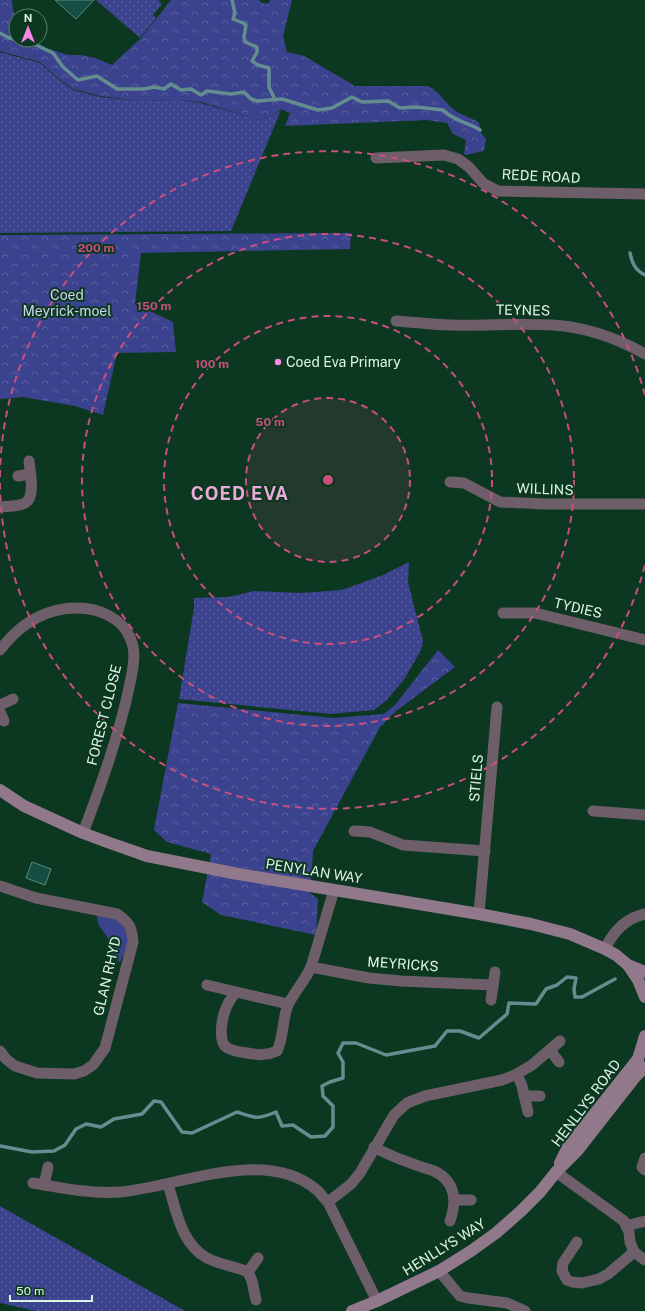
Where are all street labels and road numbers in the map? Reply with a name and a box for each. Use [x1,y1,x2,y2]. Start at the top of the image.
street label: REDE ROAD [501,166,581,186]
street label: TEYNES [496,302,550,318]
street label: WILLINS [516,480,574,498]
street label: TYDIES [552,595,604,621]
street label: FOREST CLOSE [84,663,124,767]
street label: STIELS [466,753,486,803]
street label: PENYLAN WAY [264,855,364,887]
street label: GLAN RHYD [90,935,124,1017]
street label: MEYRICKS [367,954,439,974]
street label: HENLLYS ROAD [548,1056,624,1150]
street label: HENLLYS WAY [400,1215,489,1279]

